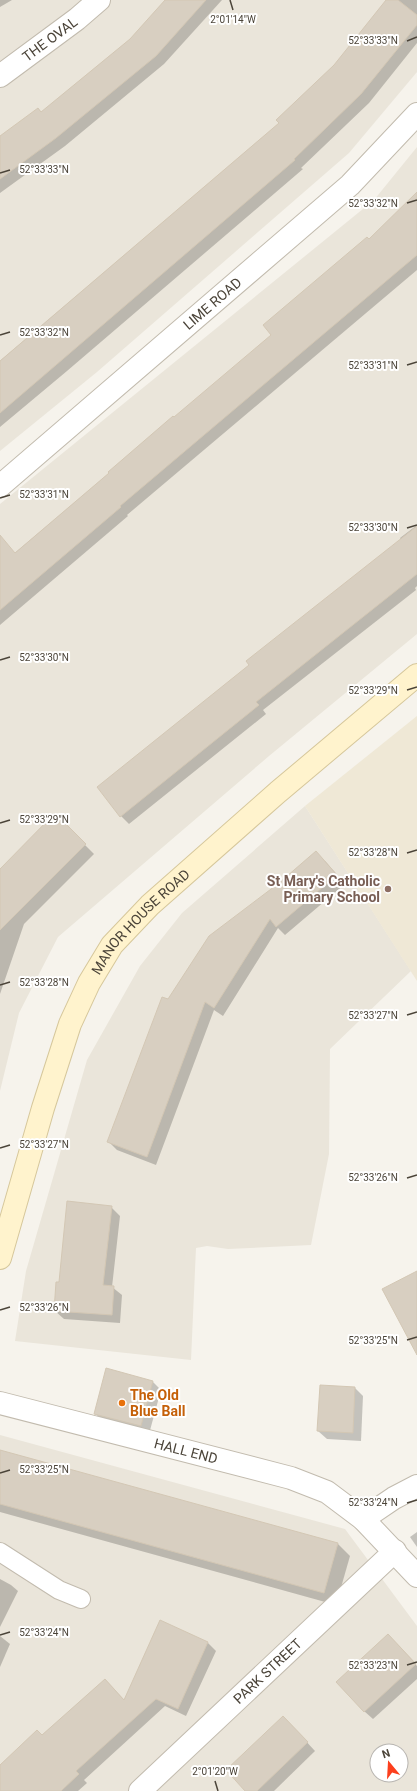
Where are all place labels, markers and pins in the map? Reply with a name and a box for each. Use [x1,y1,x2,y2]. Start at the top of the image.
place label: St Mary's Catholic Primary School [267,873,380,905]
marker: St Mary's Catholic Primary School [383,884,393,894]
place label: The Old Blue Ball [130,1387,185,1419]
marker: The Old Blue Ball [117,1398,127,1408]

